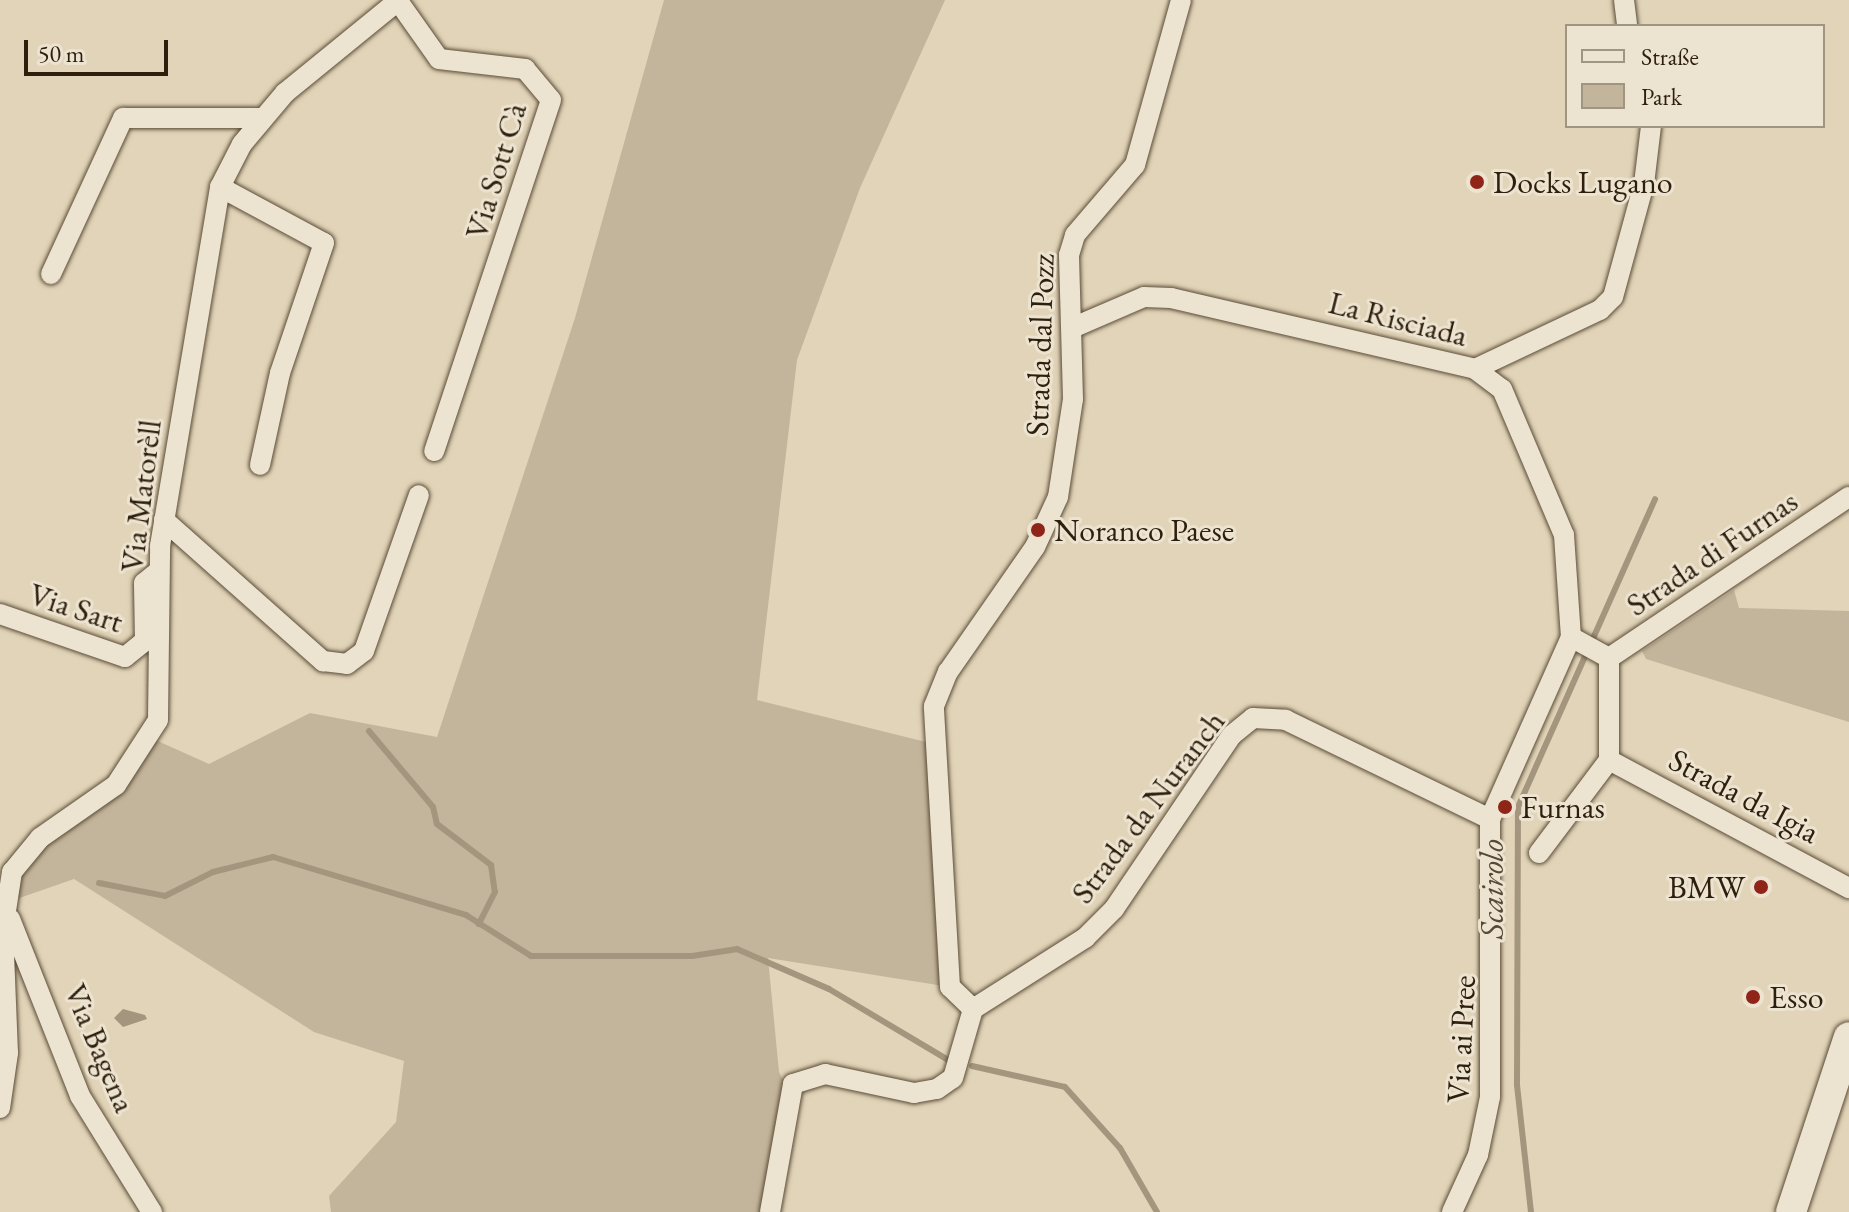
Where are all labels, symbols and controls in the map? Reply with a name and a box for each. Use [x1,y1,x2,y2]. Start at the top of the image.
scale bar [28,24,172,74]
legend [1565,24,1825,128]
text: 50 m [38,38,85,69]
text: Straße [1641,41,1699,72]
text: Park [1641,81,1682,112]
street label: Via Sott Cà [457,98,535,244]
place label: Docks Lugano [1493,163,1673,201]
marker: Docks Lugano [1468,173,1486,191]
street label: Strada dal Pozz [1018,253,1062,437]
street label: La Risciada [1325,283,1471,355]
street label: Via Matorèll [113,418,169,574]
street label: Strada di Furnas [1619,482,1805,624]
place label: Noranco Paese [1054,511,1234,549]
marker: Noranco Paese [1029,521,1047,539]
street label: Via Sart [24,575,128,641]
street label: Strada da Nuranch [1063,703,1233,911]
street label: Strada da Igia [1662,740,1826,852]
place label: Furnas [1521,788,1605,826]
marker: Furnas [1496,798,1514,816]
water label: Scairolo [1472,839,1512,939]
place label: BMW [1668,868,1745,906]
marker: BMW [1752,878,1770,896]
street label: Via ai Pree [1438,974,1484,1104]
street label: Via Bagena [56,978,144,1118]
place label: Esso [1769,978,1824,1016]
marker: Esso [1744,988,1762,1006]

